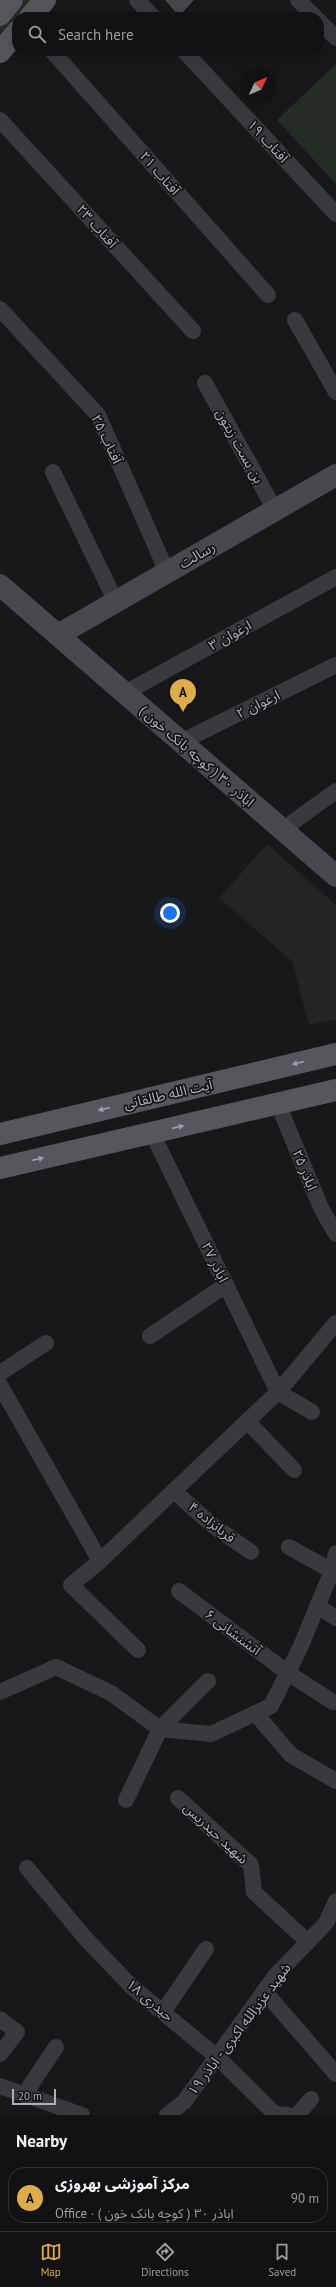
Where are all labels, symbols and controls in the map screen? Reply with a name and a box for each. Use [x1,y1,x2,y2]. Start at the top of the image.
search box [12,12,324,56]
icon: search [26,23,48,45]
text: Search here [58,25,134,44]
north arrow [240,68,276,104]
street label: آفتاب ۱۹ [244,116,293,167]
street label: آفتاب ۲۱ [136,147,185,199]
street label: آفتاب ۲۳ [73,200,122,252]
street label: بن بست زیتون [212,405,268,487]
street label: آفتاب ۲۵ [87,411,127,467]
street label: رسالت [176,538,218,572]
street label: ارغوان ۳ [205,616,255,654]
pin: A [170,679,196,712]
street label: ارغوان ۲ [233,686,283,722]
street label: اباذر ۳۰ ( کوچه بانک خون ) [135,701,258,812]
your location [160,903,180,923]
one-way arrow [292,1060,304,1066]
street label: آیت الله طالقانی [122,1075,215,1113]
one-way arrow [97,1107,110,1113]
one-way arrow [172,1123,184,1129]
street label: اباذر ۲۵ [289,1147,321,1193]
one-way arrow [32,1156,44,1162]
street label: اباذر ۲۷ [198,1239,232,1285]
street label: قربانزاده ۴ [185,1498,239,1546]
street label: آتشنشانی ۶ [201,1605,265,1660]
street label: شهید حیدریس [180,1798,252,1868]
street label: شهید عزیزالله اکبری - اباذر ۱۹ [183,1959,295,2099]
street label: حیدری ۱۸ [123,1975,177,2025]
scale bar [12,2087,56,2106]
text: 20 m [18,2089,42,2103]
text: Nearby [16,2130,67,2152]
text: مرکز آموزشی بهروزی [55,2174,190,2193]
text: A [26,2190,34,2207]
text: 90 m [291,2190,319,2207]
text: Office · اباذر ۳۰ ( کوچه بانک خون ) [55,2205,234,2222]
tab: Map [40,2241,62,2279]
tab: Directions [141,2241,189,2279]
tab: Saved [268,2241,296,2279]

